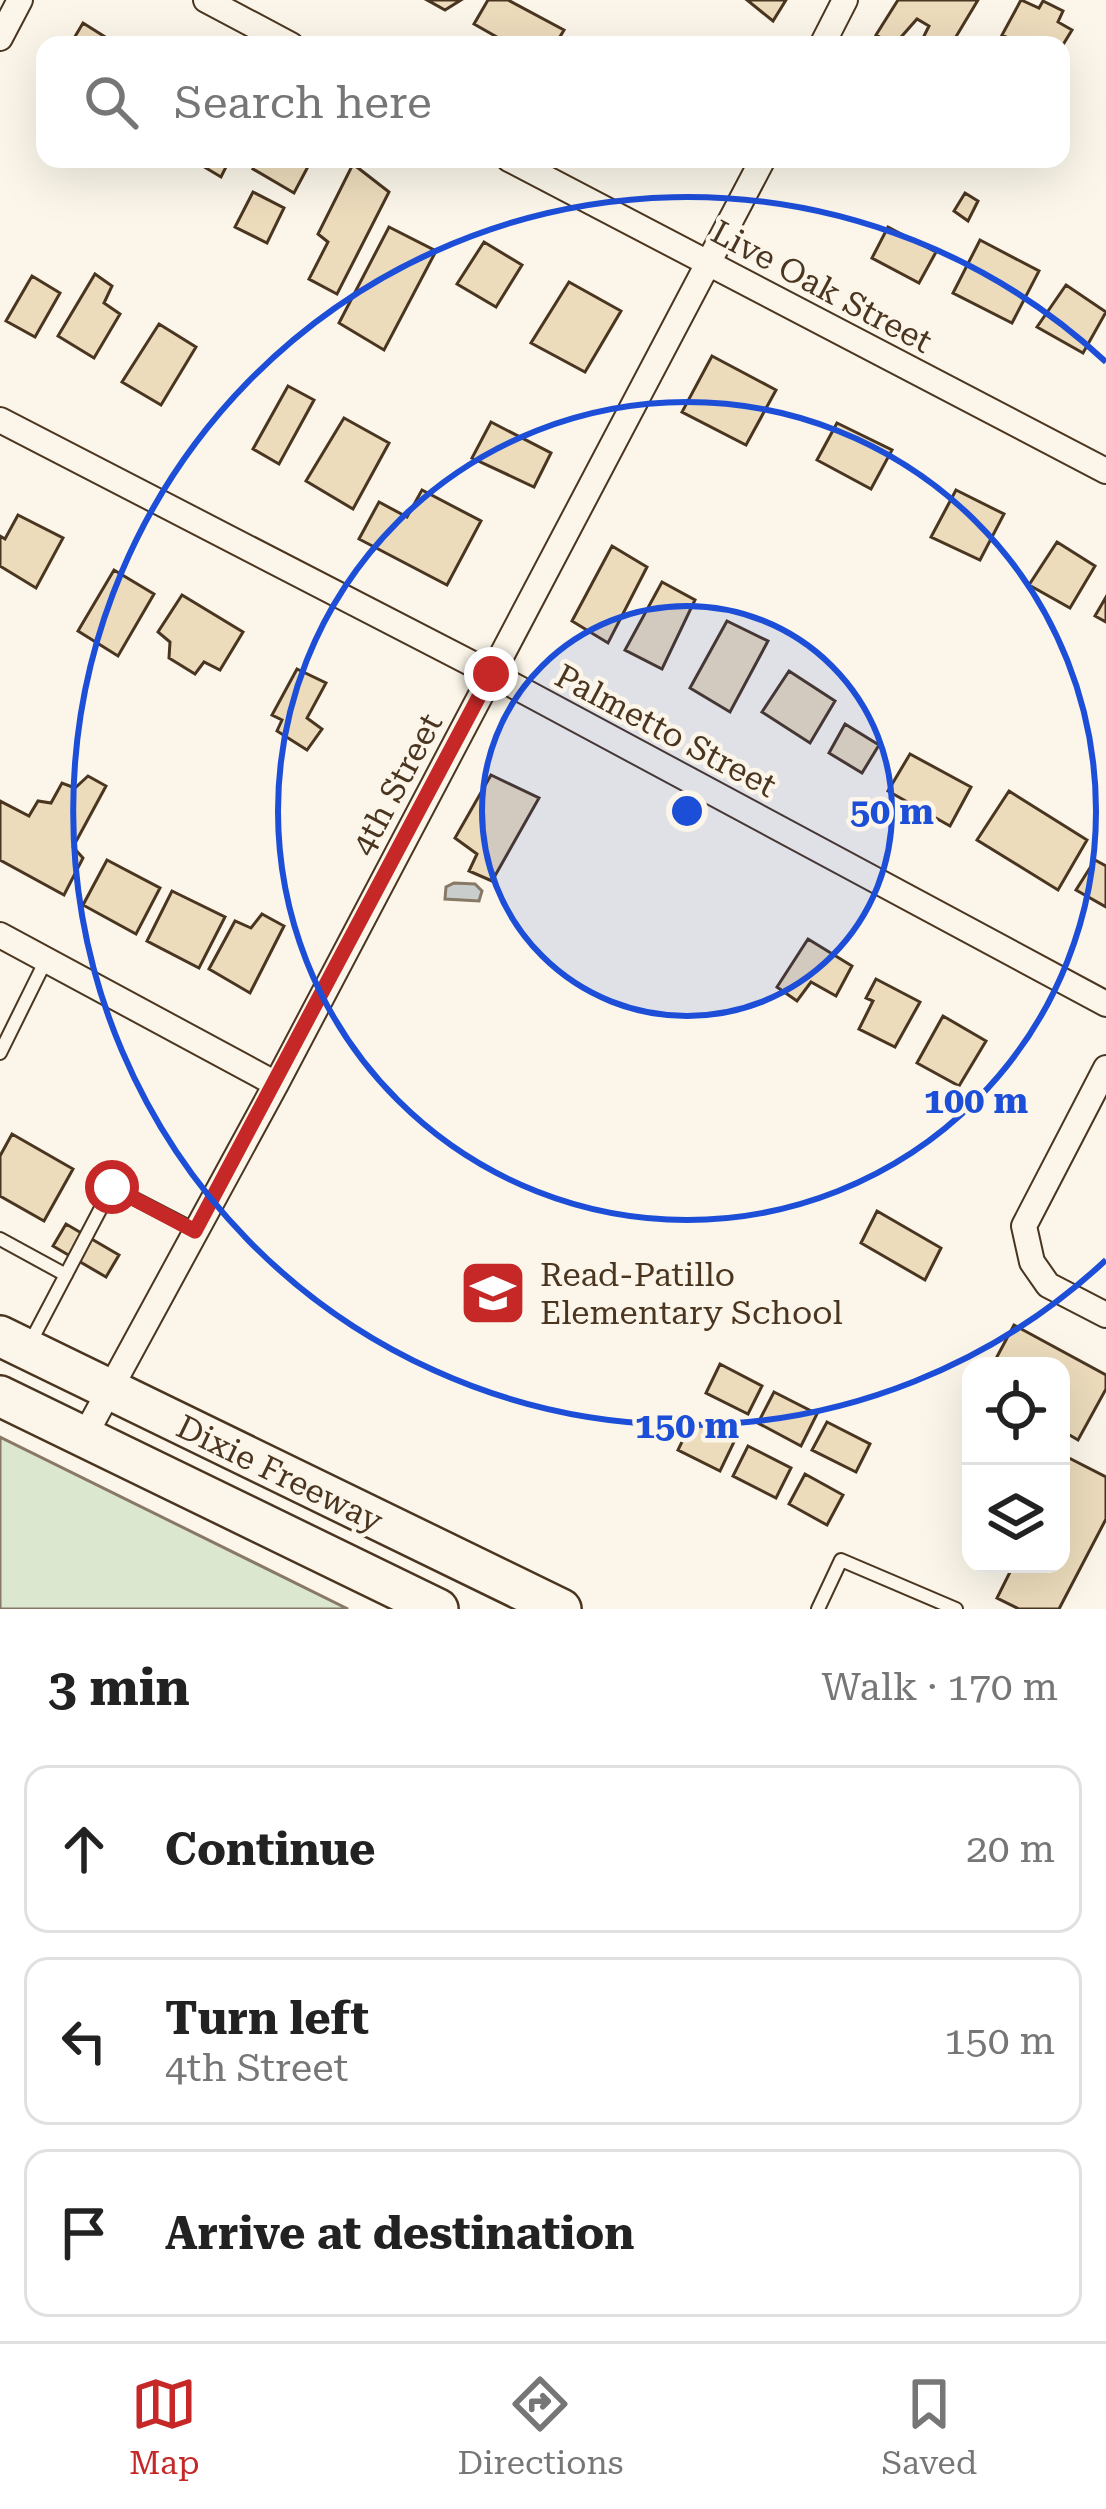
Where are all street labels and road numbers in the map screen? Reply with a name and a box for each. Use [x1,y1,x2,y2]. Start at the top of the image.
street label: Live Oak Street [705,212,939,361]
street label: Palmetto Street [549,656,783,805]
street label: 4th Street [343,707,450,862]
street label: Dixie Freeway [170,1407,390,1540]

